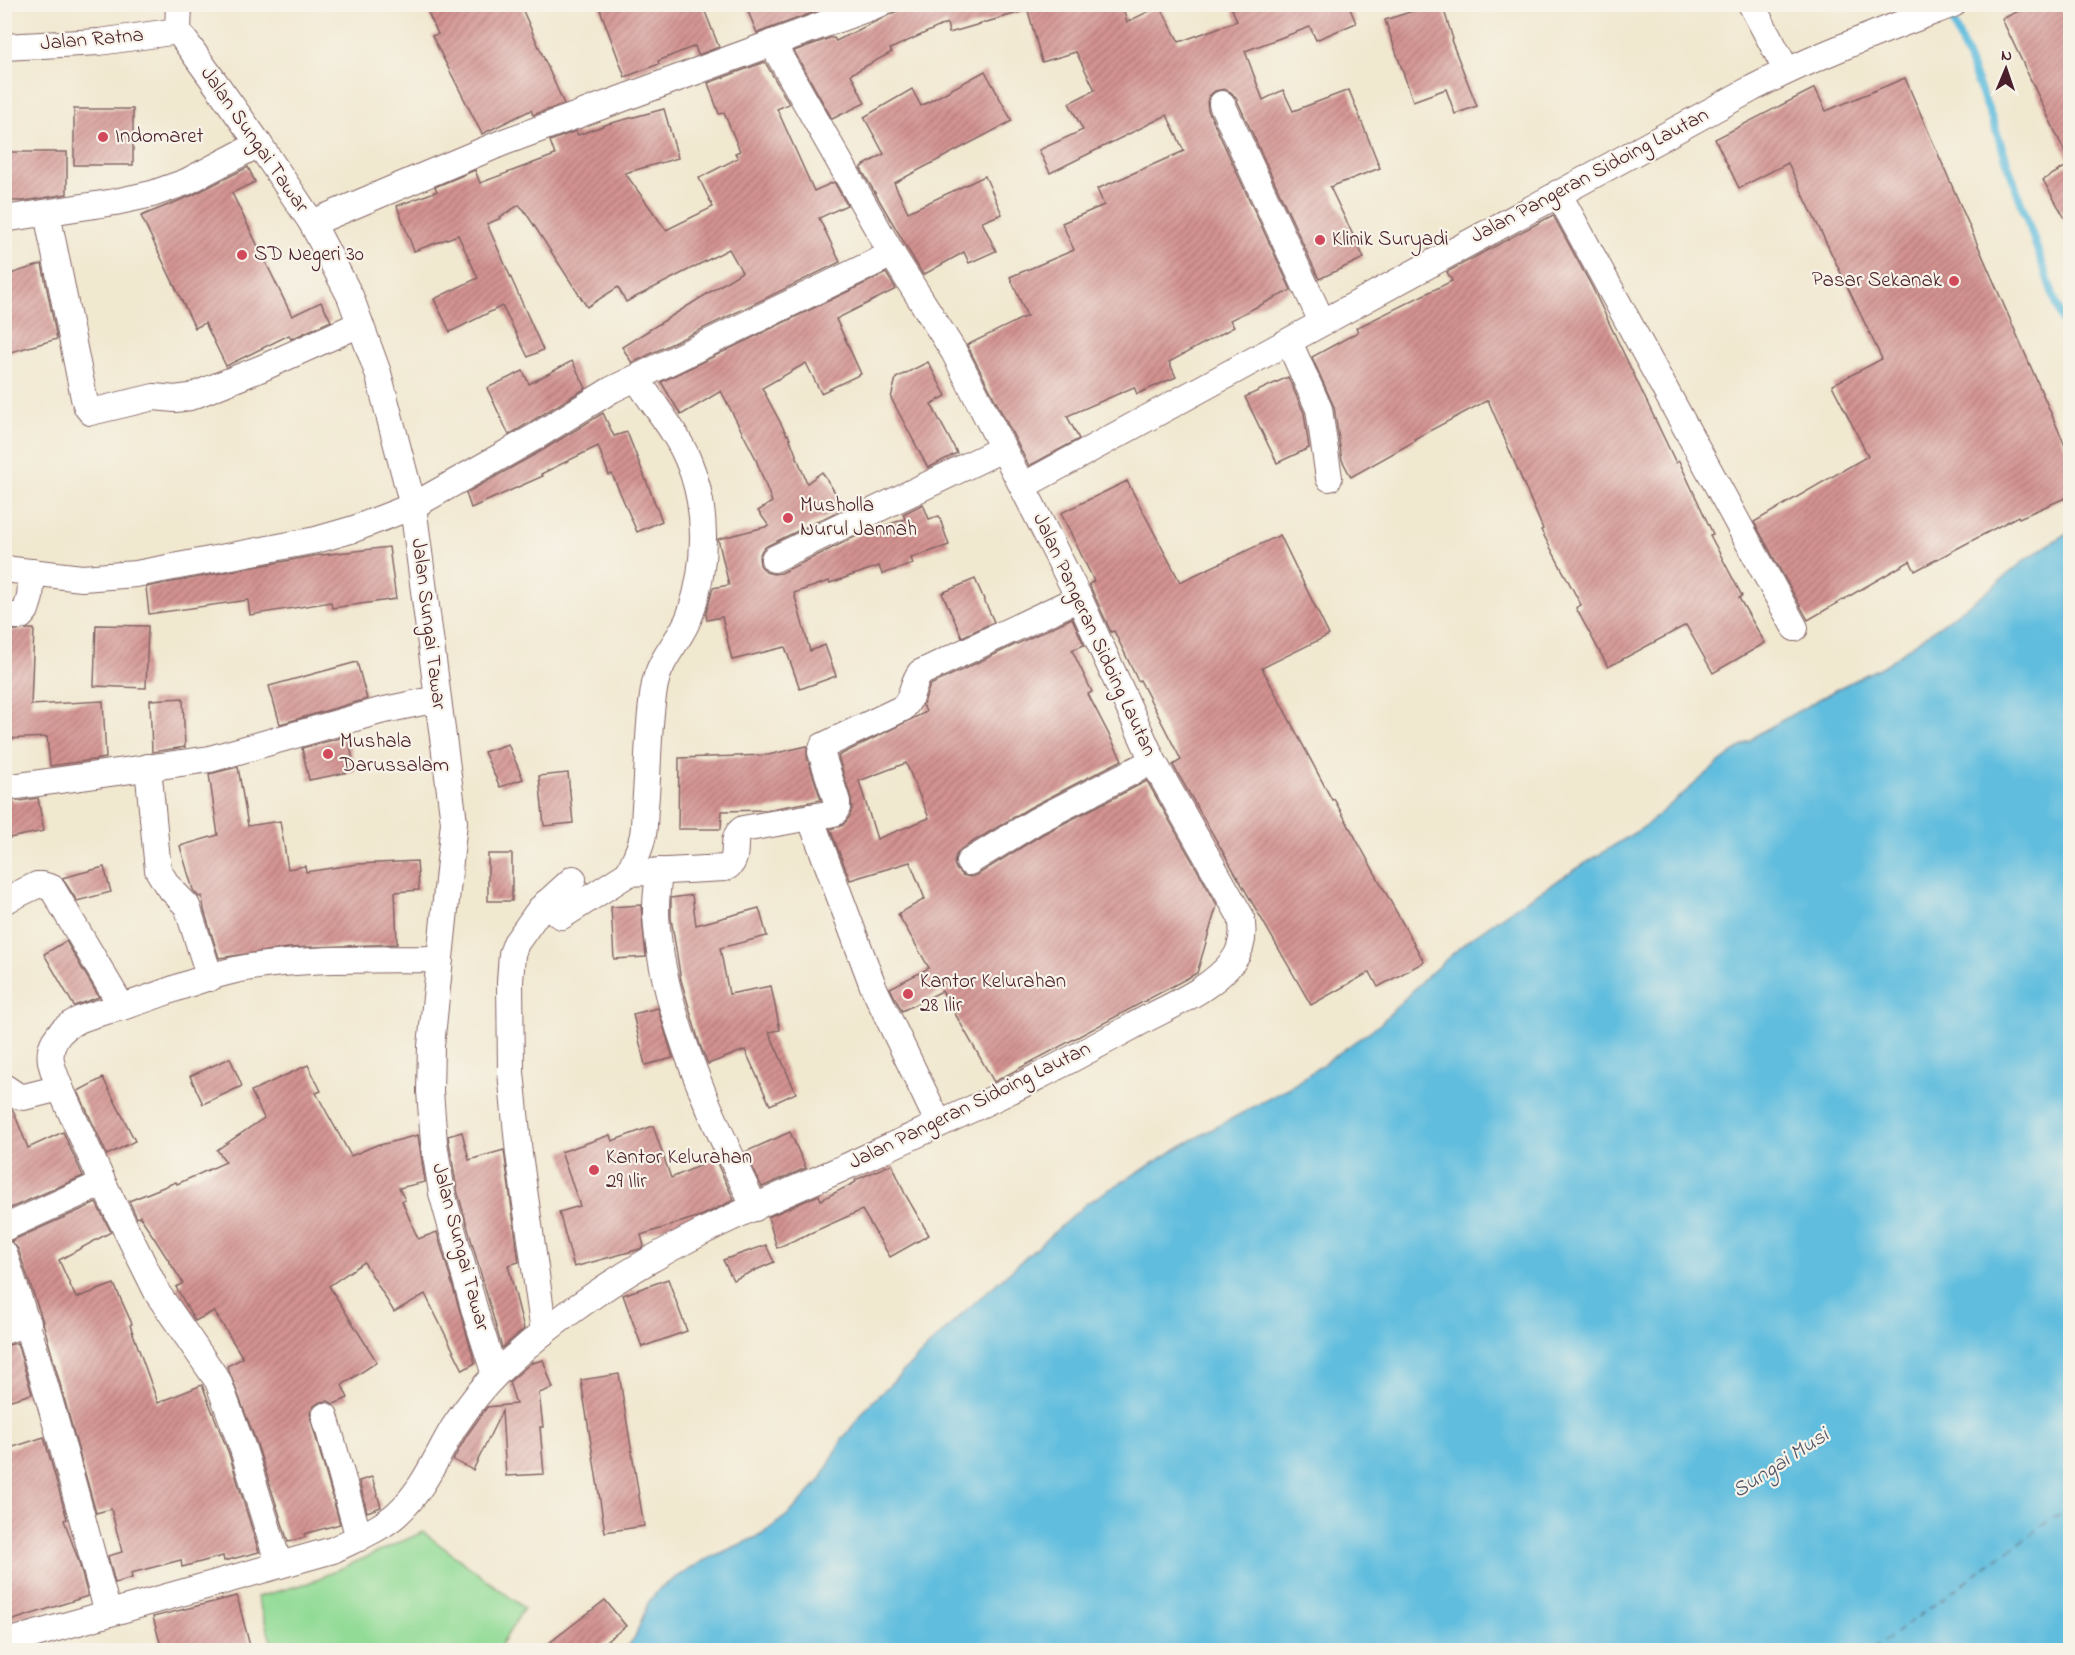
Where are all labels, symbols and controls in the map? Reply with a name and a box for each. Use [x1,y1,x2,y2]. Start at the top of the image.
street label: Jalan Ratna [39,21,145,59]
north arrow [1976,39,2036,99]
text: N [2001,44,2012,68]
street label: Jalan Sungai Tawar [191,61,316,221]
street label: Jalan Pangeran Sidoing Lautan [1466,100,1715,253]
place label: Indomaret [115,122,204,152]
marker: Indomaret [96,130,110,144]
place label: Klinik Suryadi [1332,225,1449,257]
marker: Klinik Suryadi [1313,233,1327,247]
place label: SD Negeri 30 [254,240,364,272]
marker: SD Negeri 30 [235,248,249,262]
place label: Pasar Sekanak [1812,266,1943,296]
marker: Pasar Sekanak [1947,274,1961,288]
place label: Musholla Nurul Jannah [800,491,917,545]
street label: Jalan Pangeran Sidoing Lautan [1022,508,1164,763]
marker: Musholla Nurul Jannah [781,511,795,525]
street label: Jalan Sungai Tawar [401,536,453,712]
place label: Mushala Darussalam [339,727,449,781]
marker: Mushala Darussalam [321,747,335,761]
place label: Kantor Kelurahan 28 Ilir [920,967,1066,1021]
marker: Kantor Kelurahan 28 Ilir [901,987,915,1001]
street label: Jalan Pangeran Sidoing Lautan [844,1034,1097,1179]
place label: Kantor Kelurahan 29 Ilir [606,1143,752,1197]
street label: Jalan Sungai Tawar [421,1160,497,1335]
marker: Kantor Kelurahan 29 Ilir [587,1163,601,1177]
water label: Sungai Musi [1726,1420,1837,1507]

